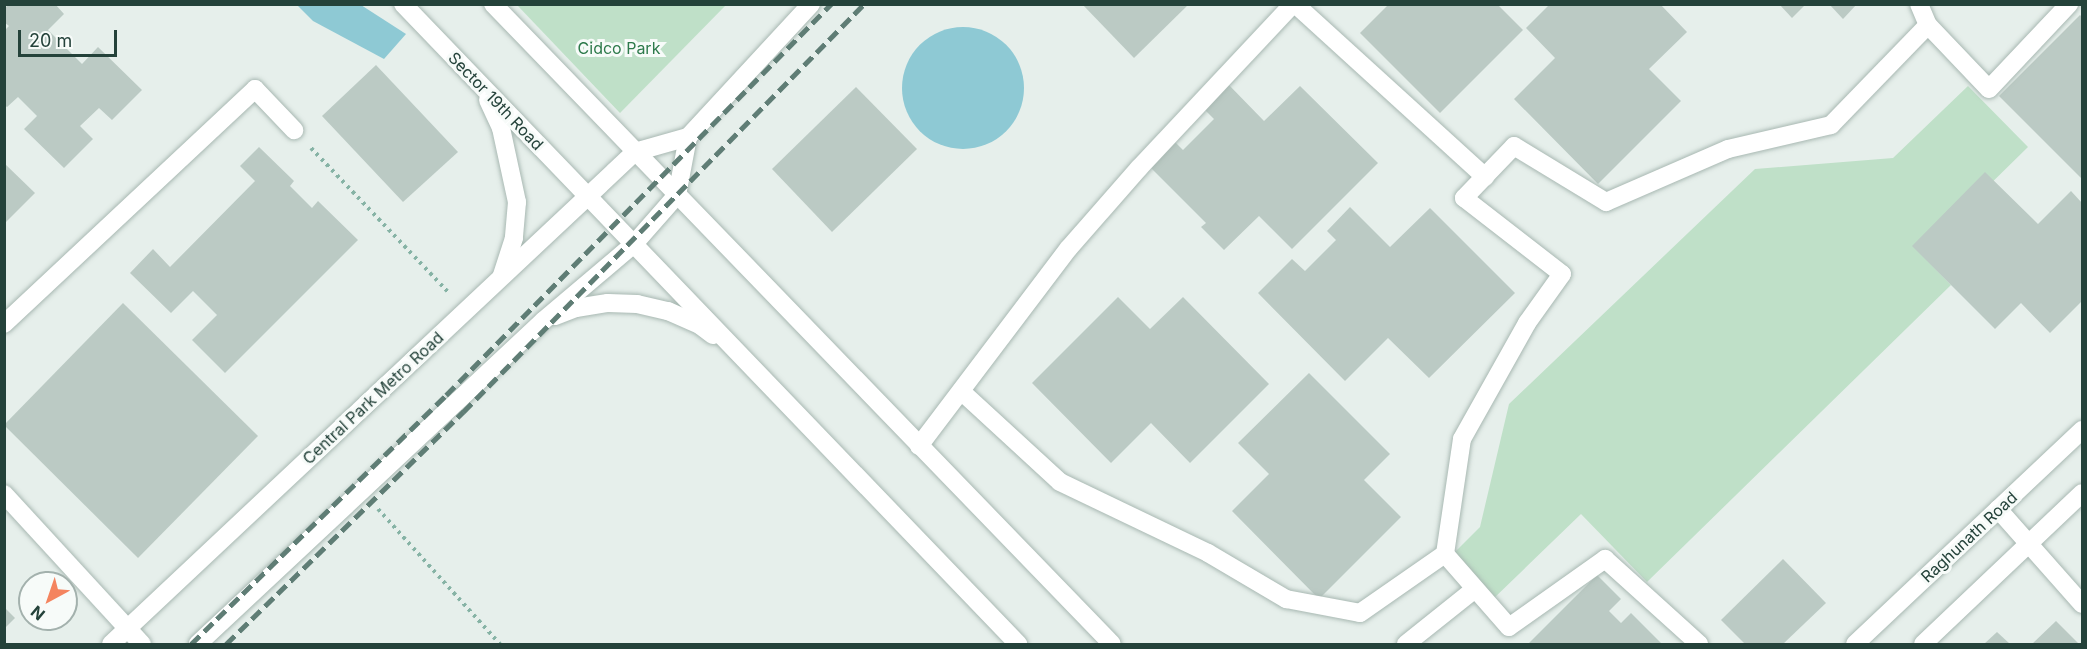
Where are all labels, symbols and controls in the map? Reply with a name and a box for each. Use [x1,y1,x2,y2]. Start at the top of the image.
scale bar [21,18,120,56]
text: 20 m [29,30,72,51]
park label: Cidco Park [578,38,660,58]
street label: Sector 19th Road [445,48,547,154]
street label: Central Park Metro Road [299,328,447,468]
street label: Raghunath Road [1917,488,2021,586]
north arrow [18,571,78,631]
text: N [27,602,49,625]

